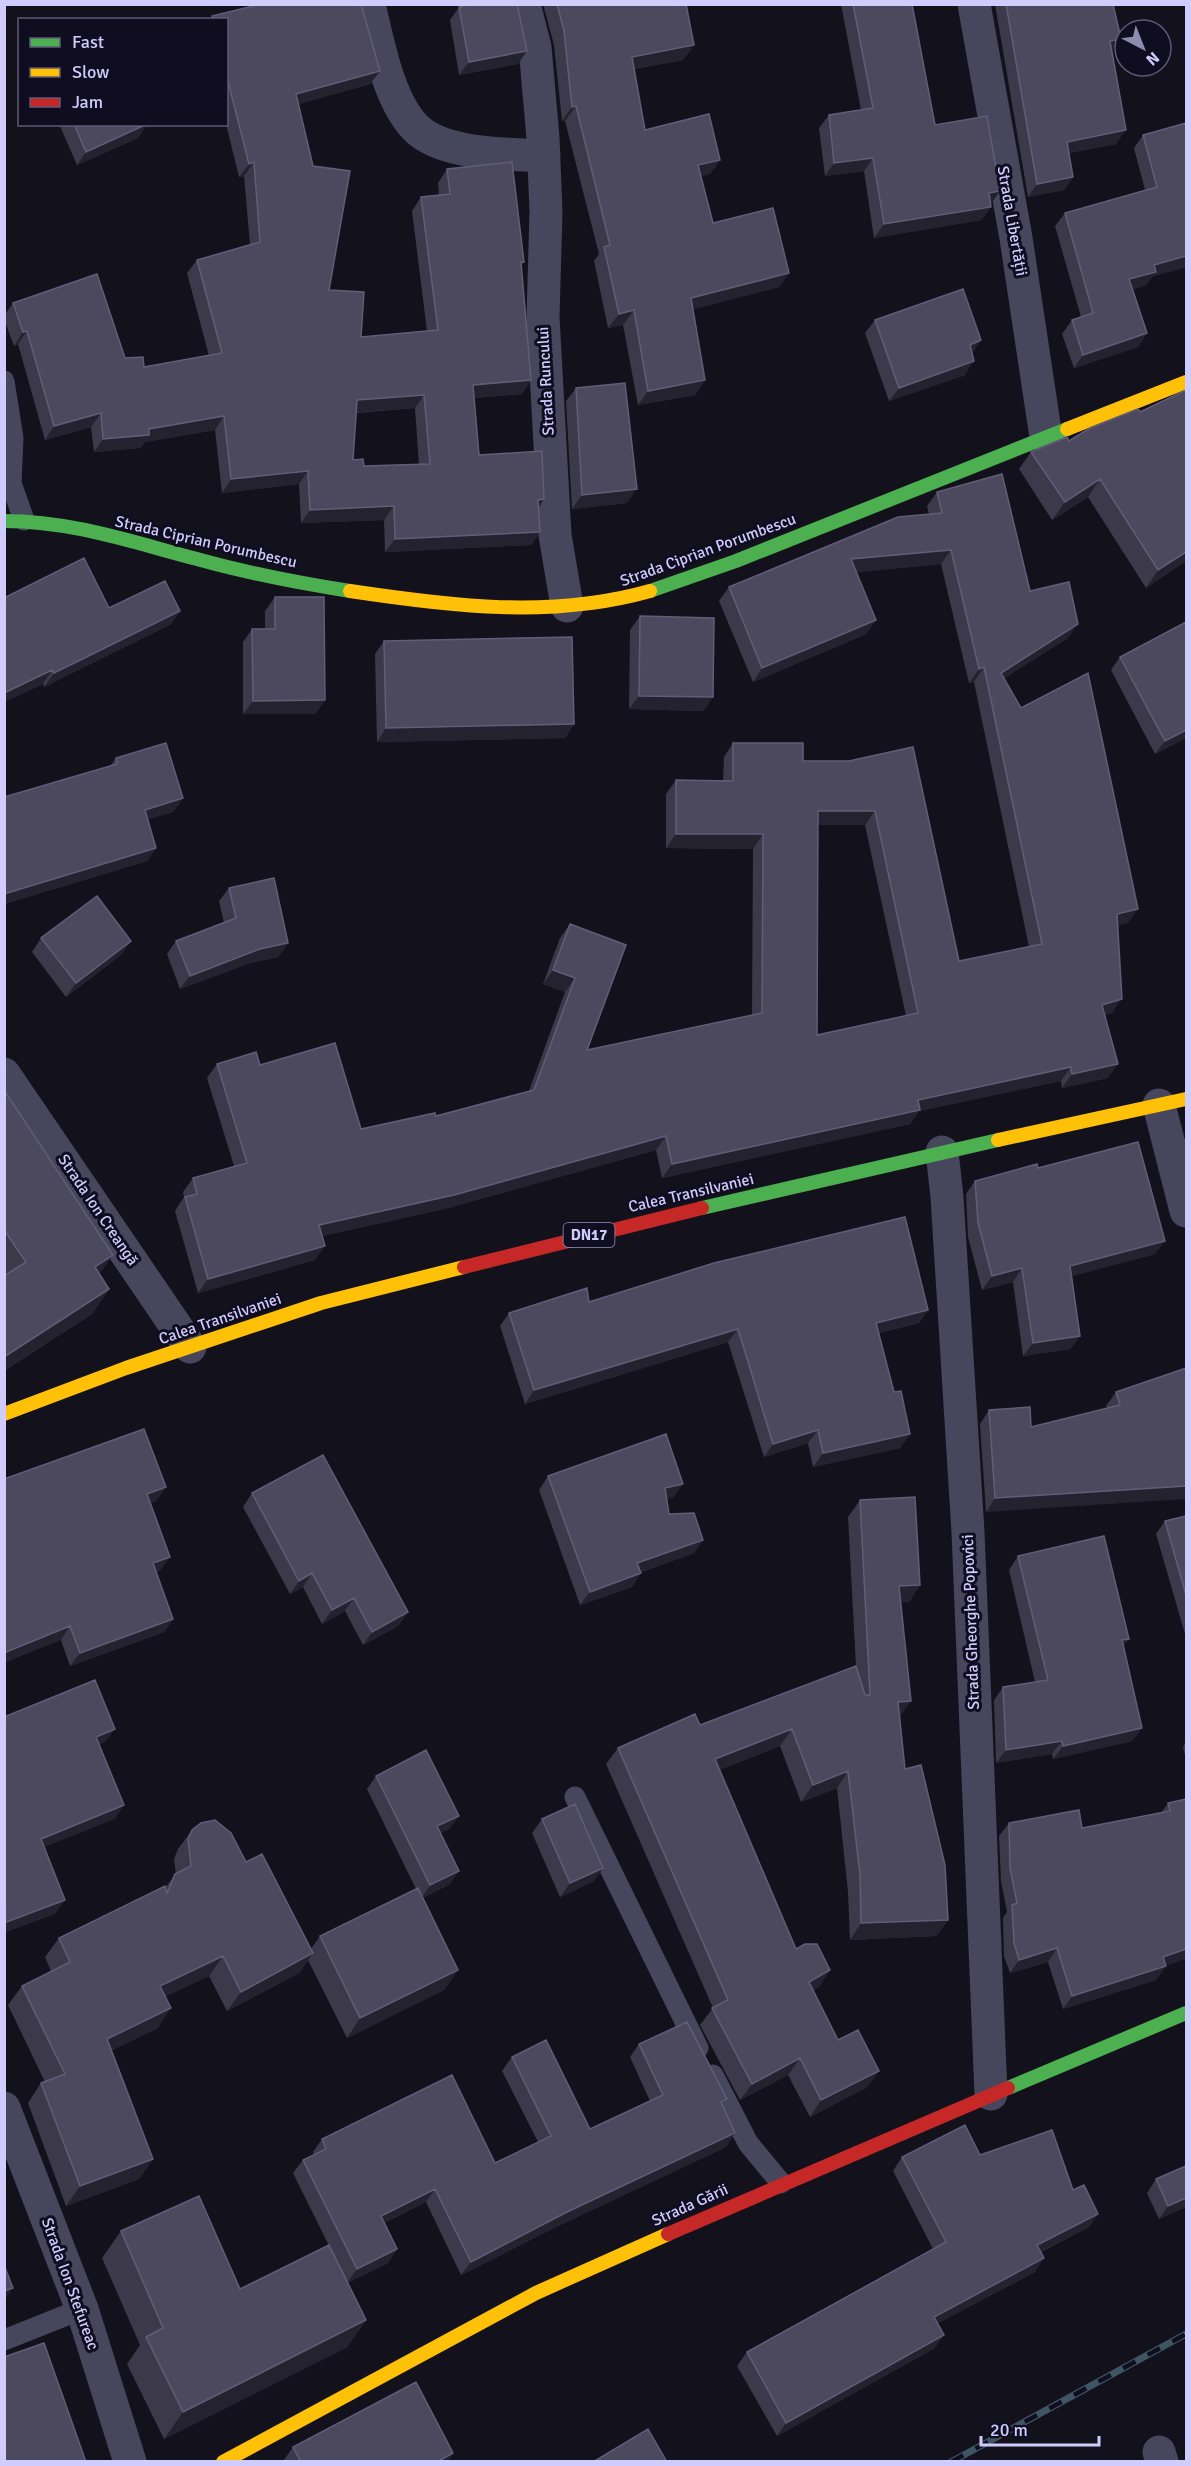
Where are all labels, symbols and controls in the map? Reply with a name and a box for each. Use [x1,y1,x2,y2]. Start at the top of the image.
legend [18,18,228,126]
north arrow [1113,18,1173,78]
text: Fast [72,31,104,53]
text: N [1142,47,1163,70]
text: Slow [72,61,109,83]
text: Jam [72,91,103,113]
street label: Strada Libertății [992,164,1032,278]
street label: Strada Runcului [533,326,559,436]
street label: Strada Ciprian Porumbescu [617,509,799,591]
street label: Strada Ciprian Porumbescu [113,511,299,573]
street label: Strada Ion Creangă [53,1150,143,1270]
street label: Calea Transilvaniei [626,1169,756,1217]
road number: DN17 [564,1223,614,1247]
street label: Calea Transilvaniei [156,1289,284,1349]
street label: Strada Gheorghe Popovici [958,1534,984,1710]
street label: Strada Gării [649,2179,731,2231]
street label: Strada Ion Stefureac [37,2215,103,2353]
scale bar [981,2409,1100,2447]
text: 20 m [990,2419,1028,2441]

